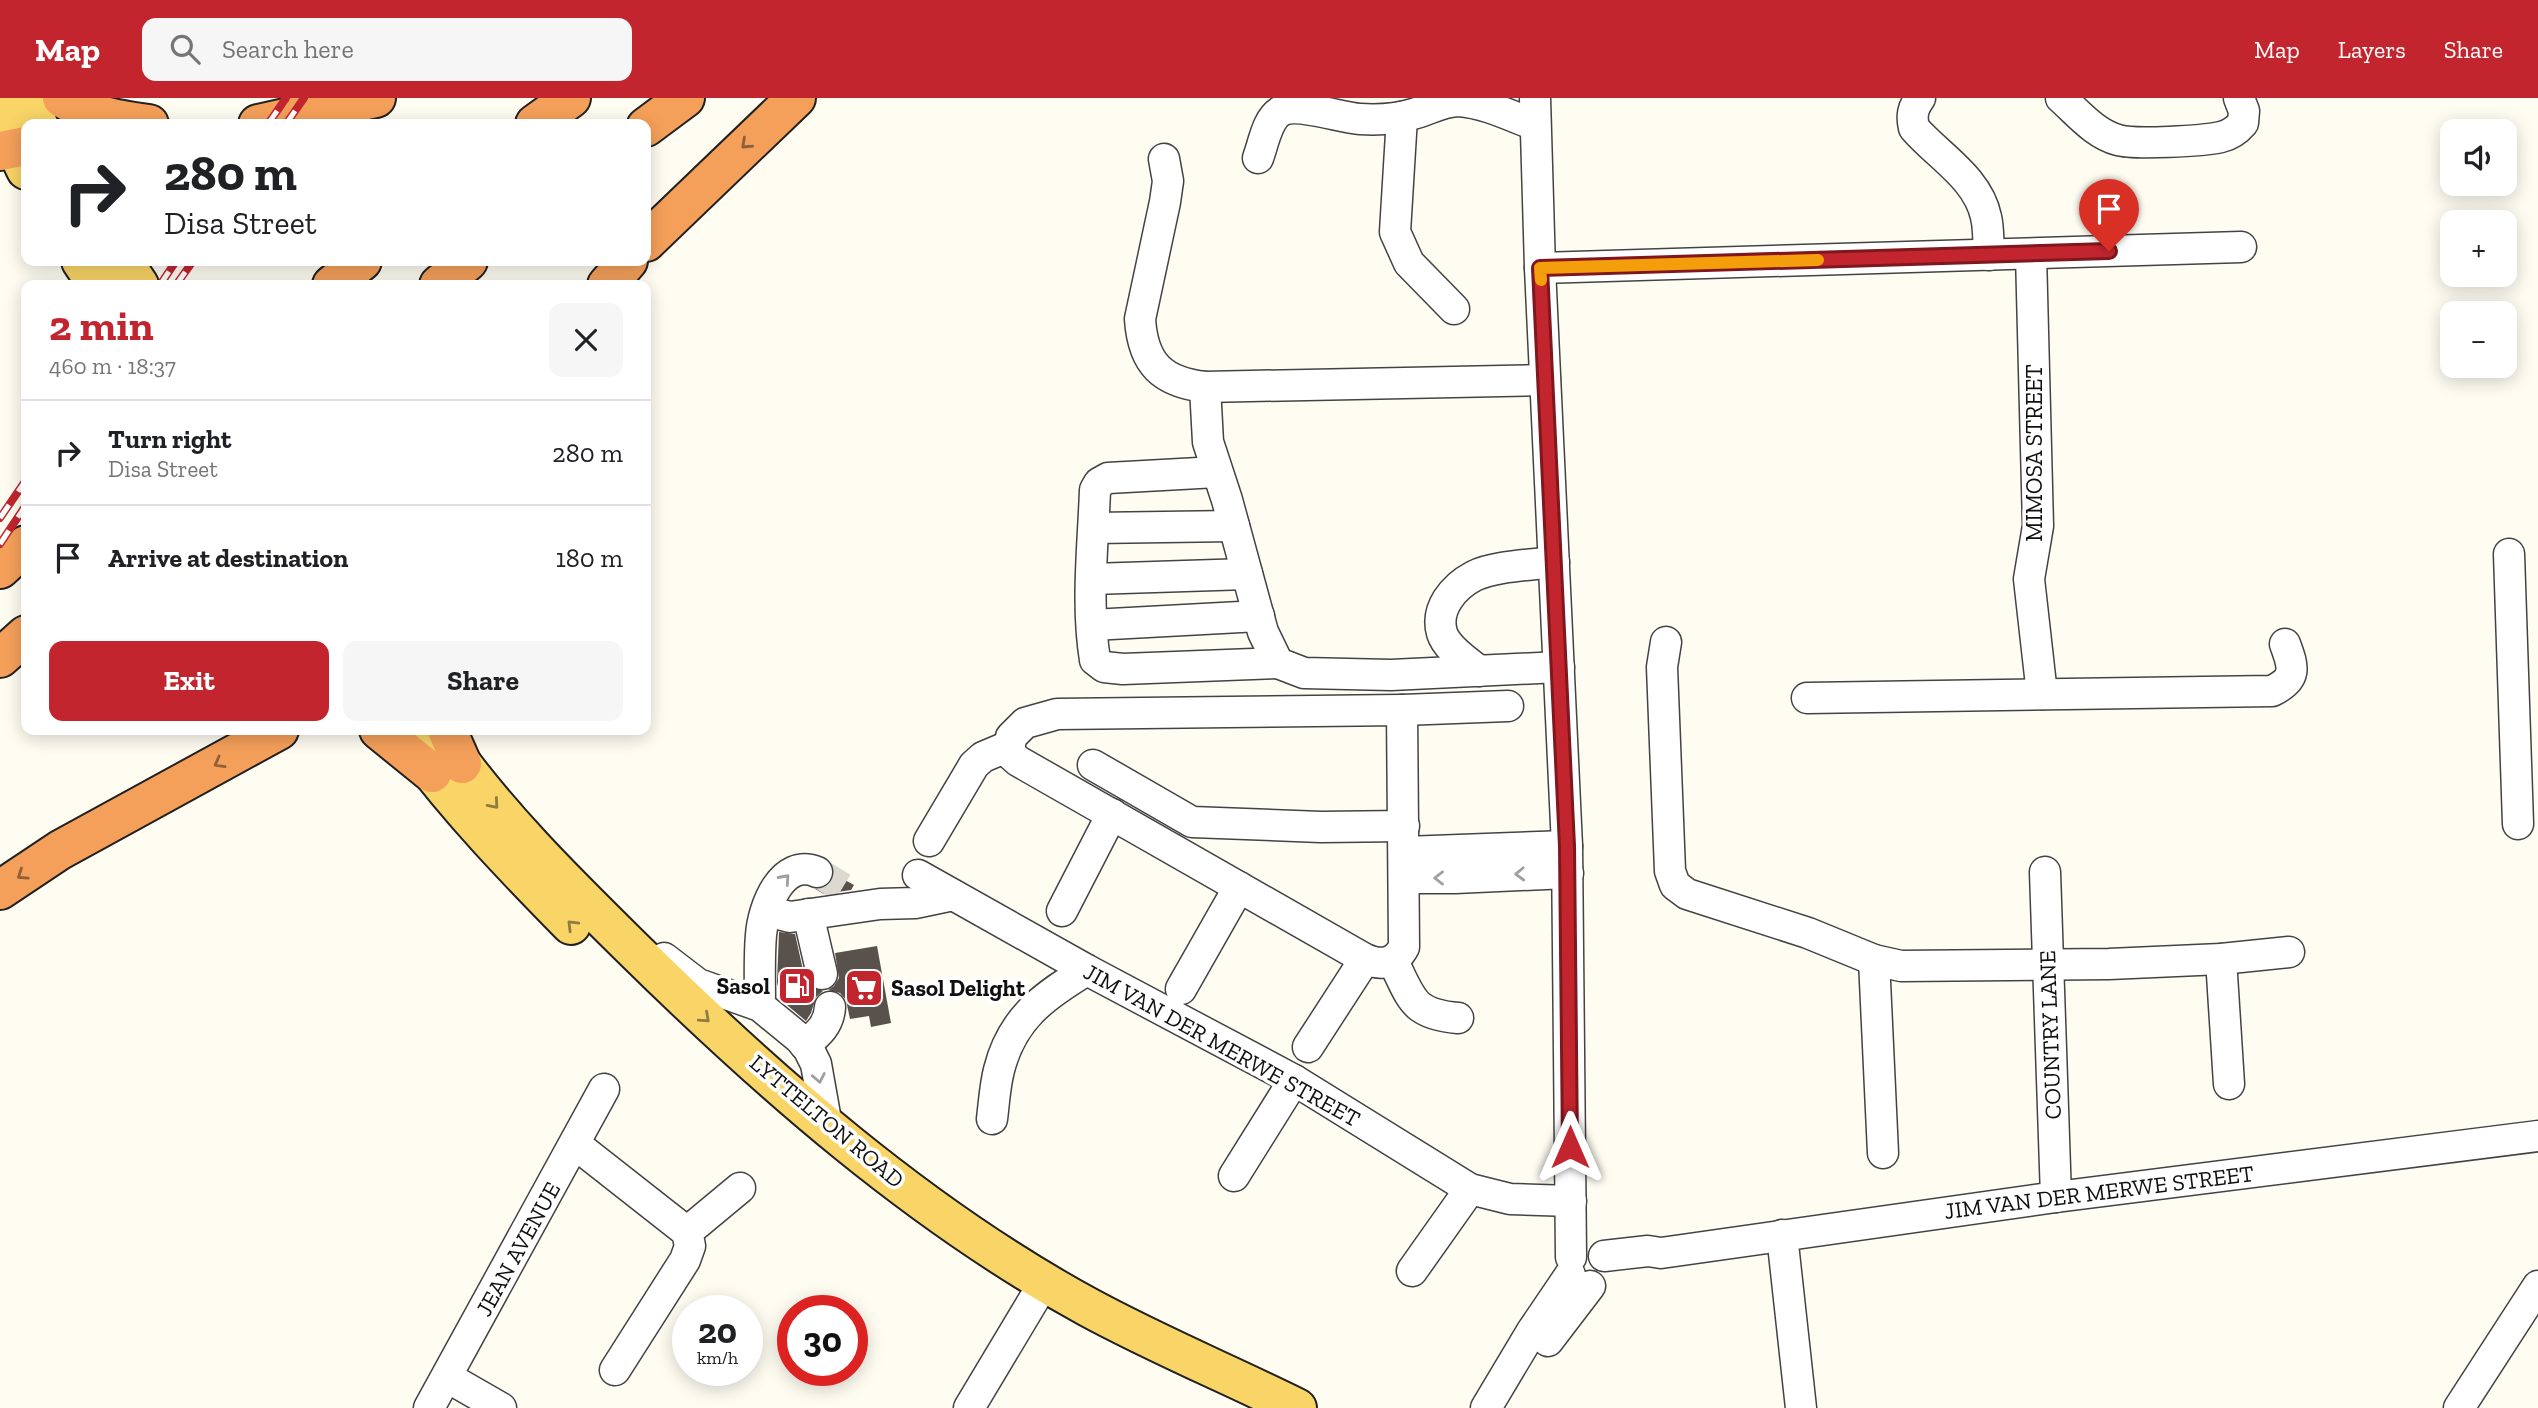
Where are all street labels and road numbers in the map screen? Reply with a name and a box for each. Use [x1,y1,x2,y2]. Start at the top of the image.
street label: MIMOSA STREET [2020,364,2048,542]
street label: COUNTRY LANE [2033,950,2067,1120]
street label: JIM VAN DER MERWE STREET [1079,957,1365,1133]
street label: LYTTELTON ROAD [744,1048,910,1194]
street label: JIM VAN DER MERWE STREET [1943,1159,2255,1225]
street label: JEAN AVENUE [470,1177,566,1321]

